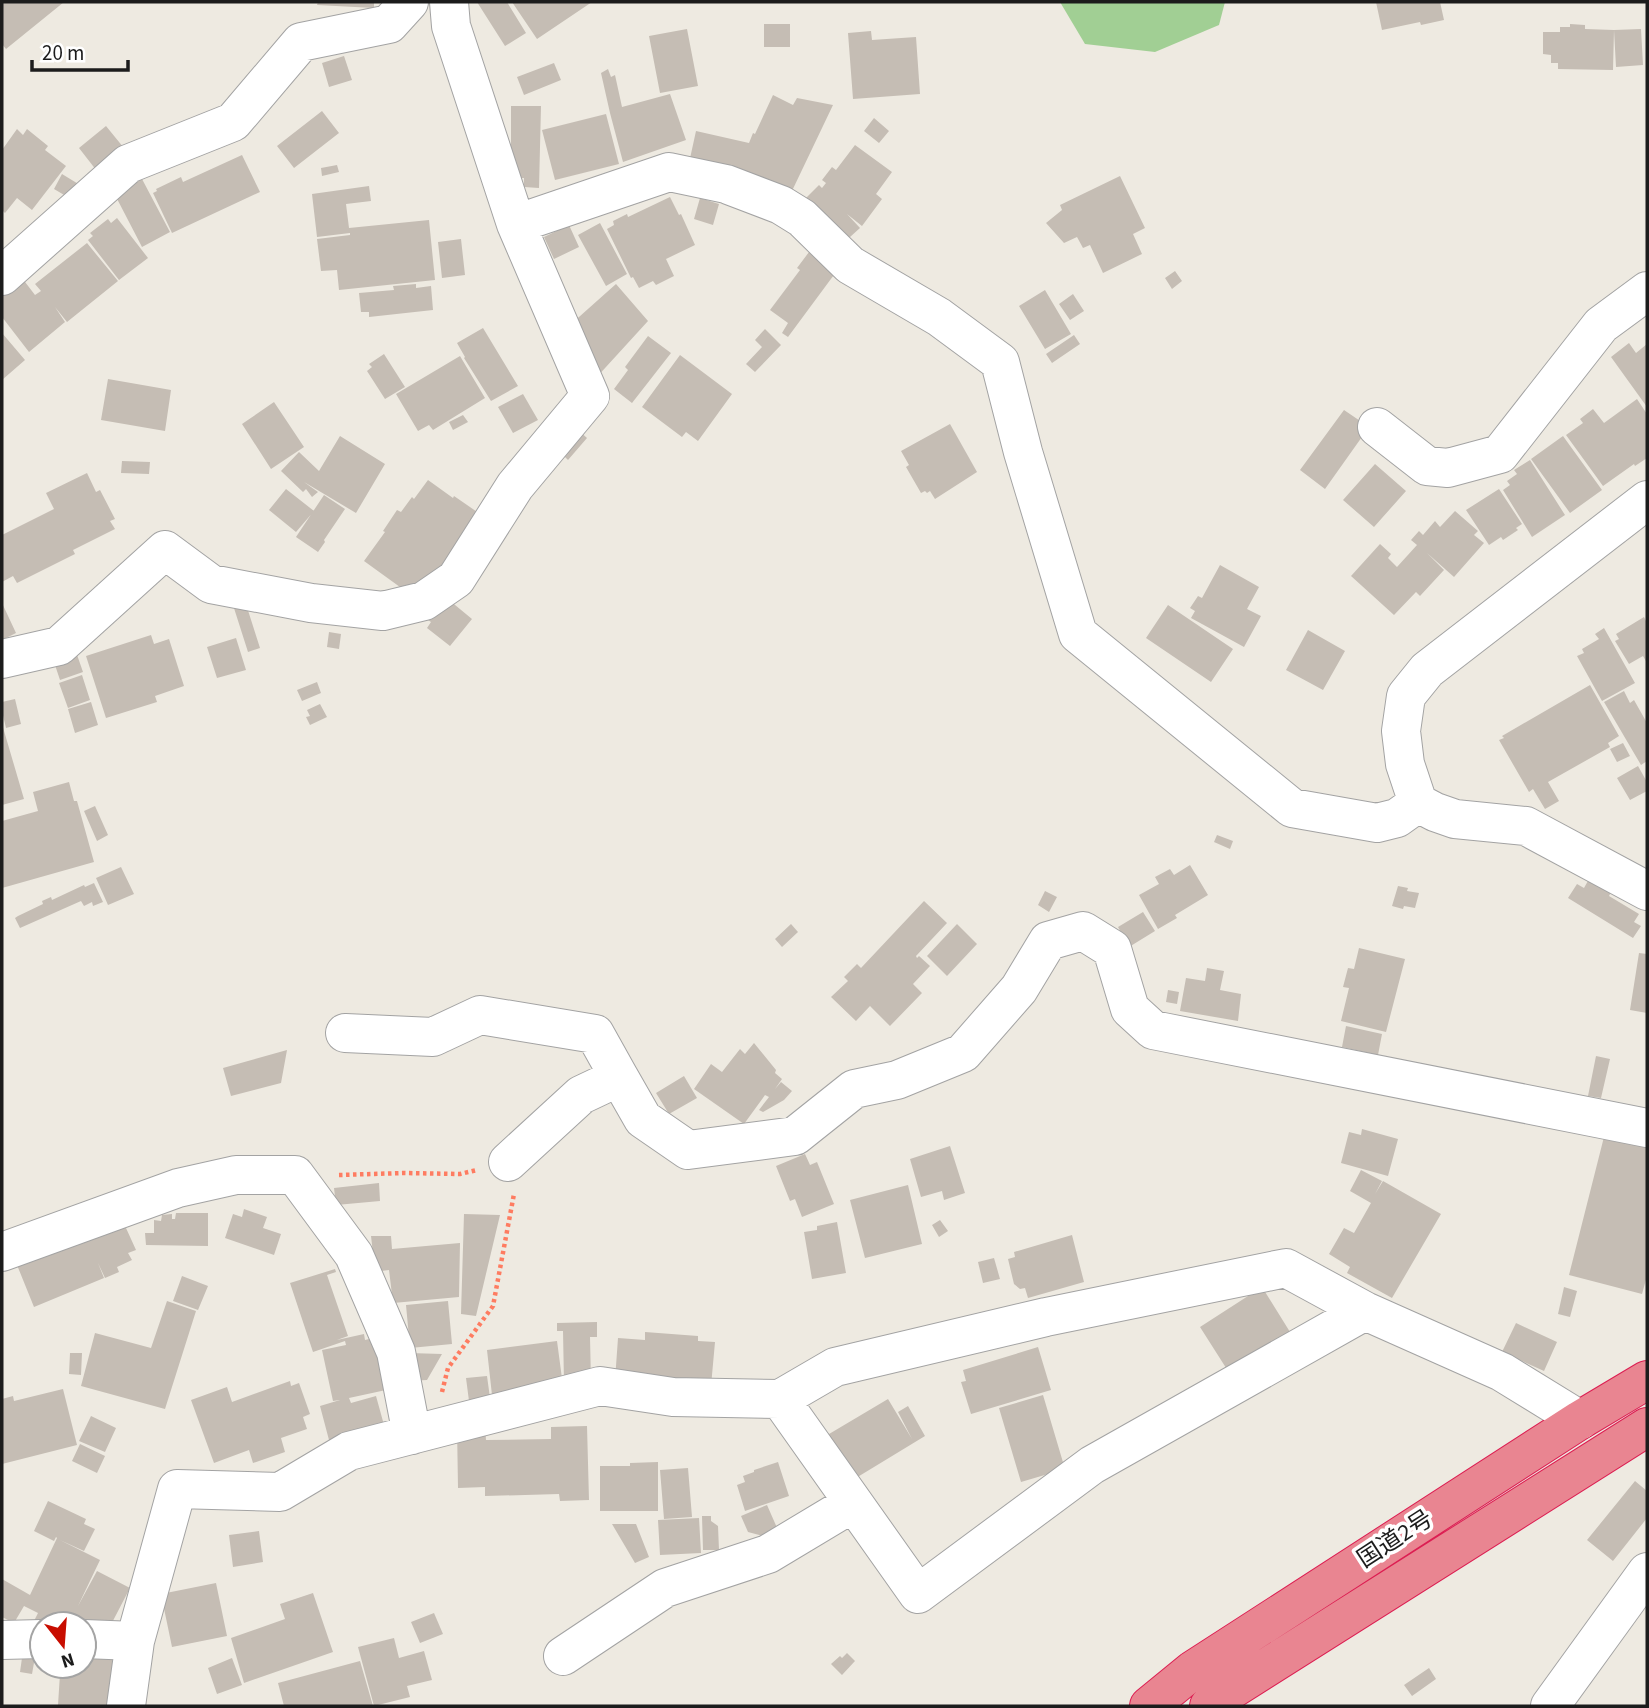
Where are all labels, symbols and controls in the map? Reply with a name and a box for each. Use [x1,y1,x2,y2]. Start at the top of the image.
scale bar [32,28,128,72]
text: 20 m [42,38,84,68]
street label: 国道2号 [1350,1501,1440,1577]
north arrow [28,1610,98,1680]
text: N [58,1645,78,1675]

